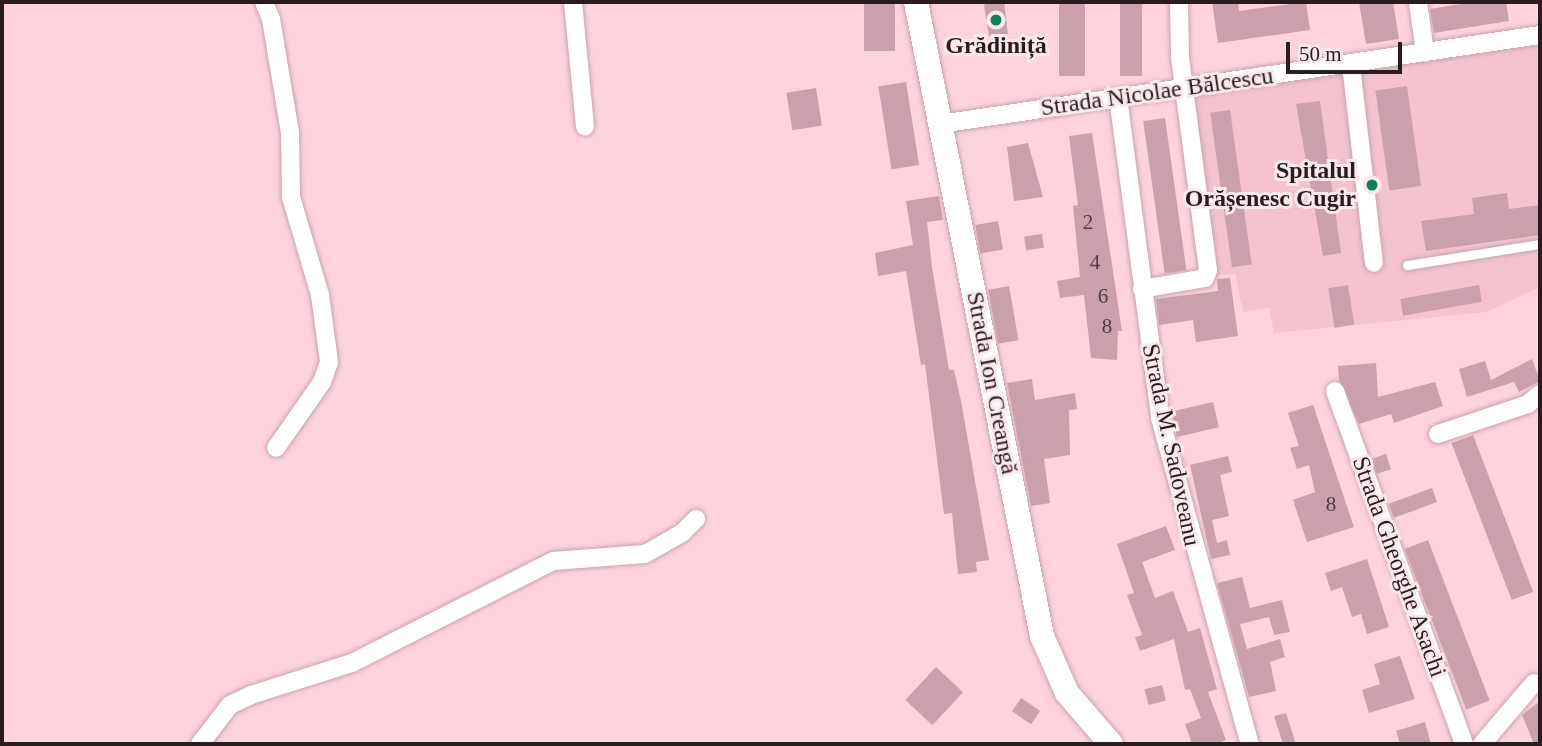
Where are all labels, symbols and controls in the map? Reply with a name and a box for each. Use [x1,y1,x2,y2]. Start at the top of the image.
marker: Grădiniță [988,12,1004,28]
scale bar [1290,28,1406,72]
place label: Grădiniță [945,32,1047,60]
text: 50 m [1299,42,1342,66]
street label: Strada Nicolae Bălcescu [1039,61,1275,123]
place label: Spitalul Orășenesc Cugir [1185,157,1356,213]
marker: Spitalul Orășenesc Cugir [1362,175,1382,195]
house number: 2 [1083,209,1093,235]
house number: 4 [1090,249,1100,275]
house number: 6 [1098,283,1108,309]
street label: Strada Ion Creangă [960,289,1024,477]
house number: 8 [1102,313,1112,339]
street label: Strada M. Sadoveanu [1136,341,1206,549]
street label: Strada Gheorghe Asachi [1345,452,1453,682]
house number: 8 [1326,491,1336,517]

